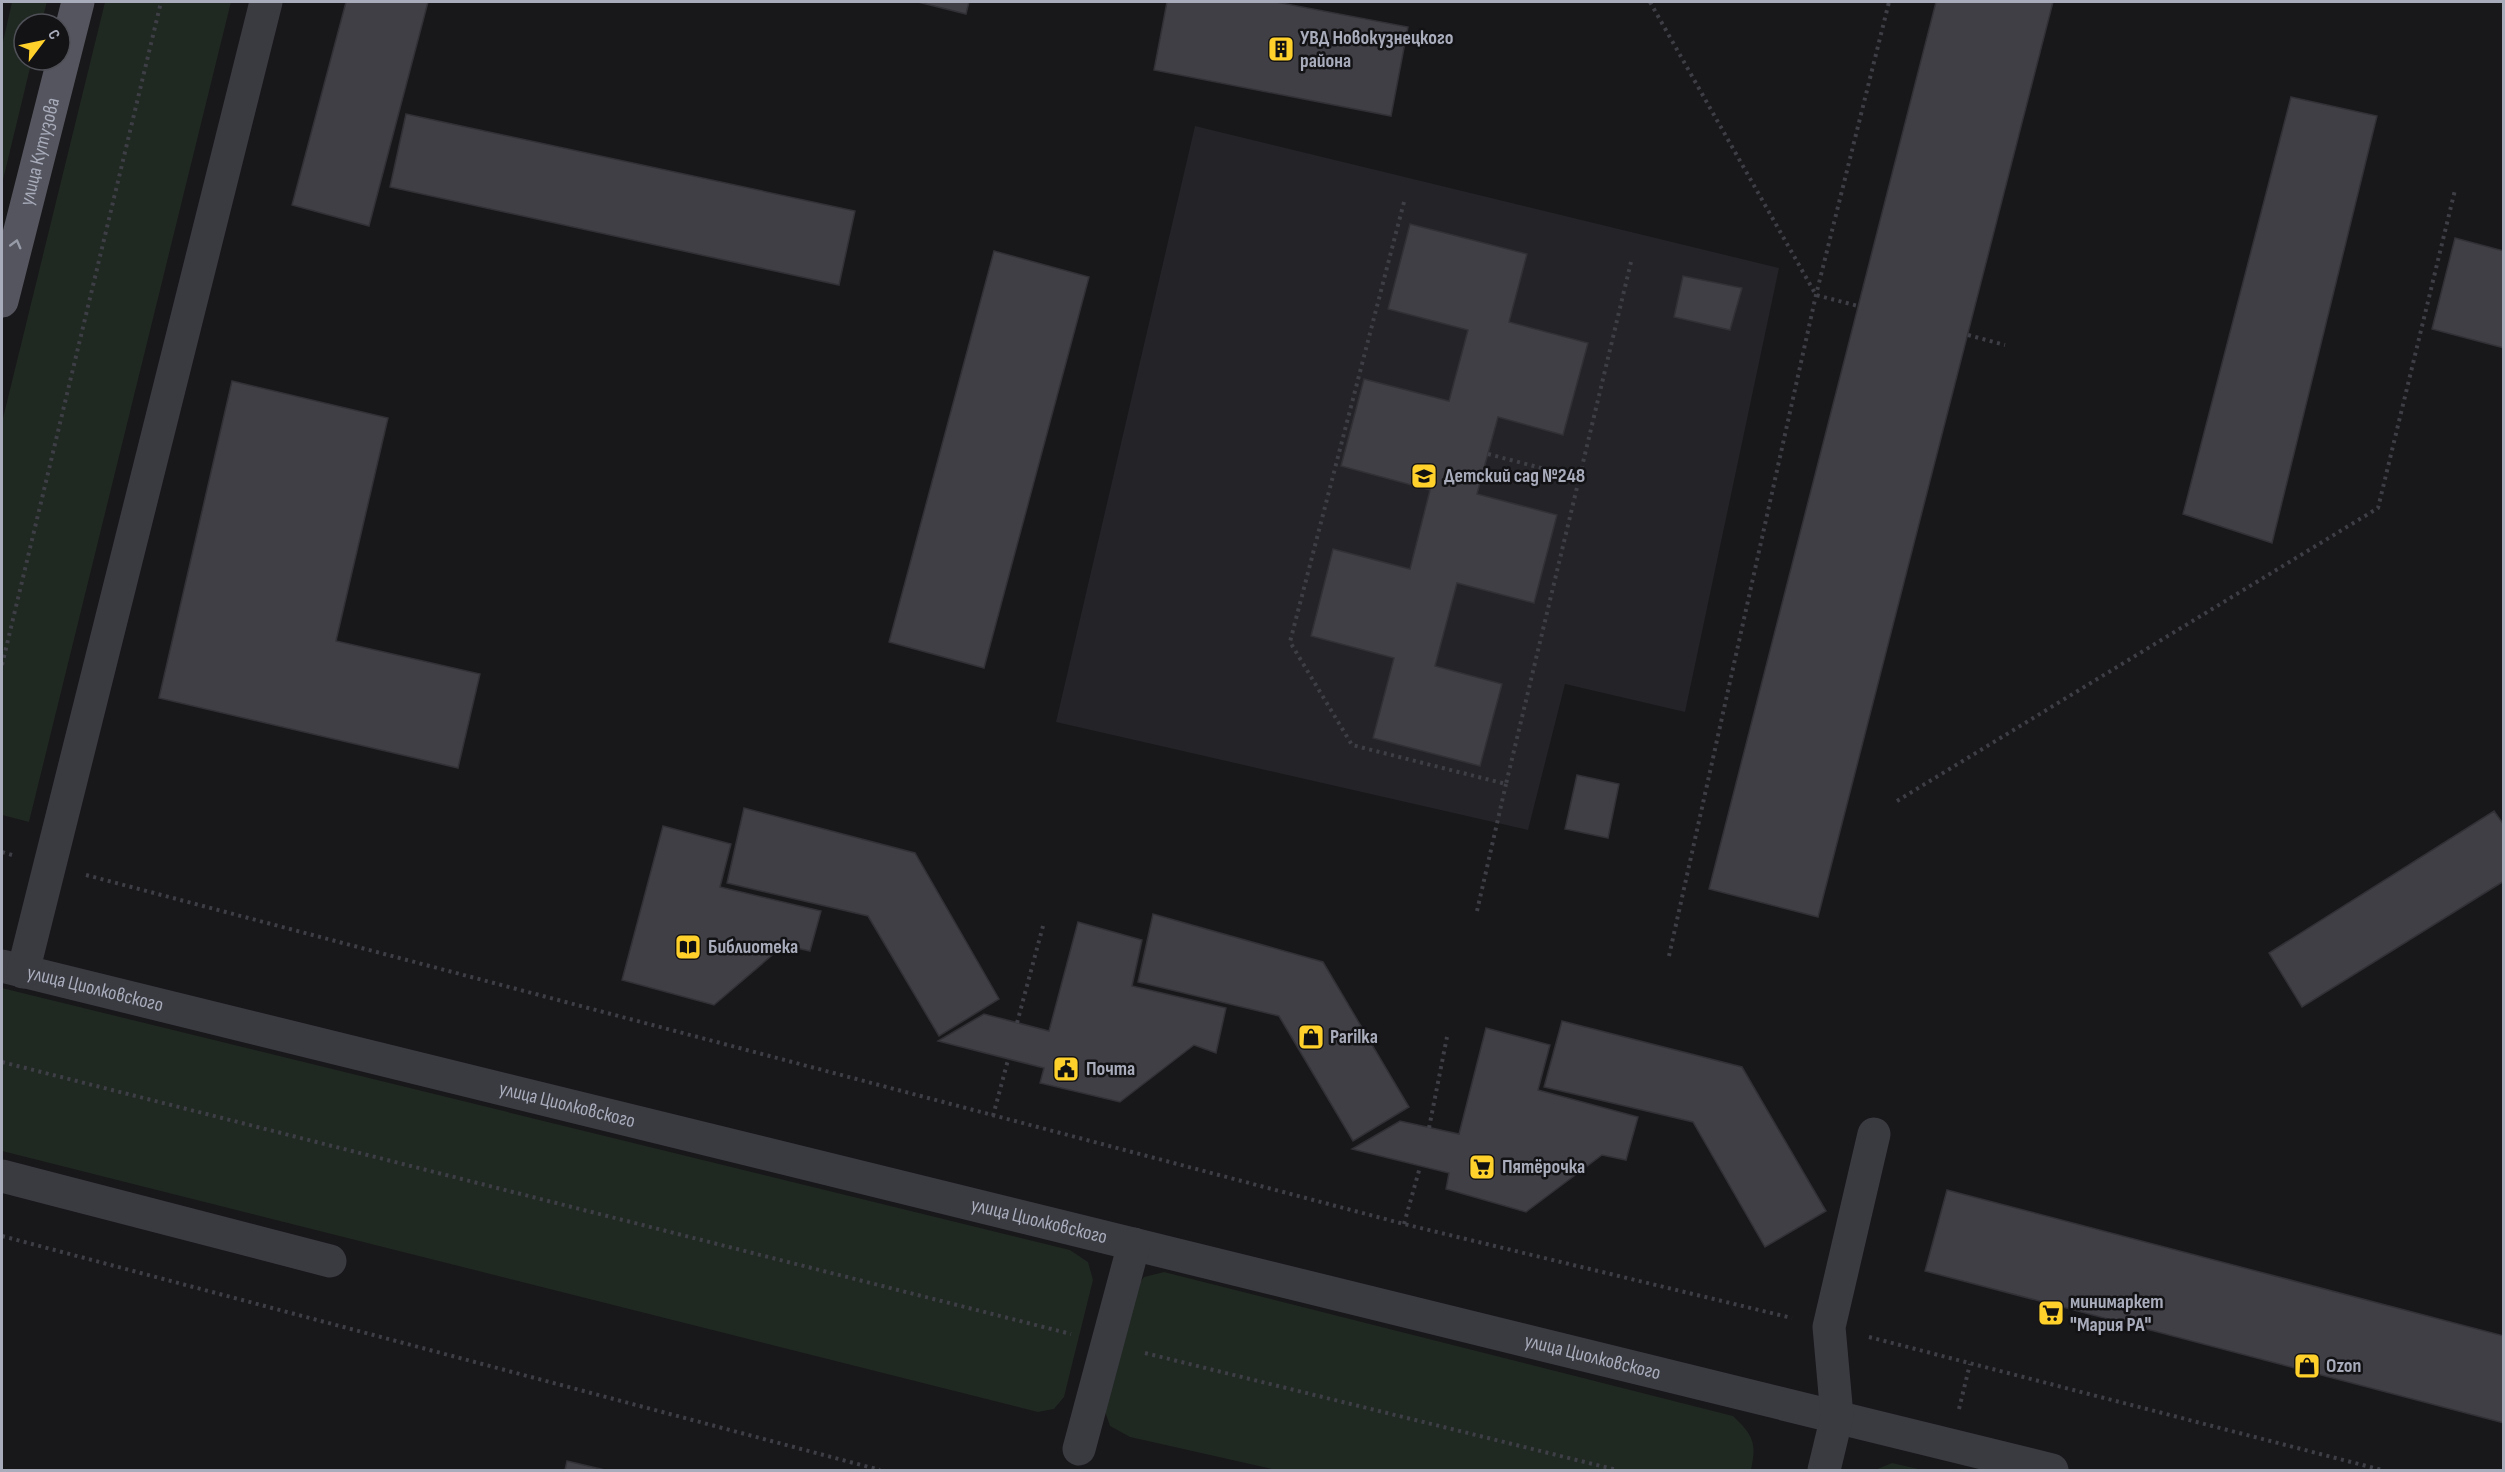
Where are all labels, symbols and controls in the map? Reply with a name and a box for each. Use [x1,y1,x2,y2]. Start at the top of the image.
north arrow [12,12,72,72]
text: С [43,26,64,43]
place label: УВД Новокузнецкого района [1300,26,1454,73]
building icon: УВД Новокузнецкого района [1266,34,1296,64]
street label: улица Кутузова [15,95,65,208]
one-way arrow [9,239,22,249]
school or university icon: Детский сад №248 [1409,461,1439,491]
place label: Детский сад №248 [1444,464,1585,488]
library icon: Библиотека [673,932,703,962]
place label: Библиотека [708,935,798,959]
street label: улица Циолковского [25,961,166,1017]
shop icon: Parilka [1296,1022,1326,1052]
place label: Parilka [1330,1025,1378,1049]
public building icon: Почта [1051,1054,1081,1084]
place label: Почта [1086,1057,1135,1081]
street label: улица Циолковского [497,1077,638,1133]
supermarket icon: Пятёрочка [1467,1152,1497,1182]
place label: Пятёрочка [1502,1155,1585,1179]
street label: улица Циолковского [969,1193,1110,1249]
place label: минимаркет "Мария РА" [2070,1290,2164,1337]
supermarket icon: минимаркет "Мария РА" [2036,1298,2066,1328]
street label: улица Циолковского [1522,1329,1663,1385]
shop icon: Ozon [2292,1351,2322,1381]
place label: Ozon [2326,1354,2361,1378]

